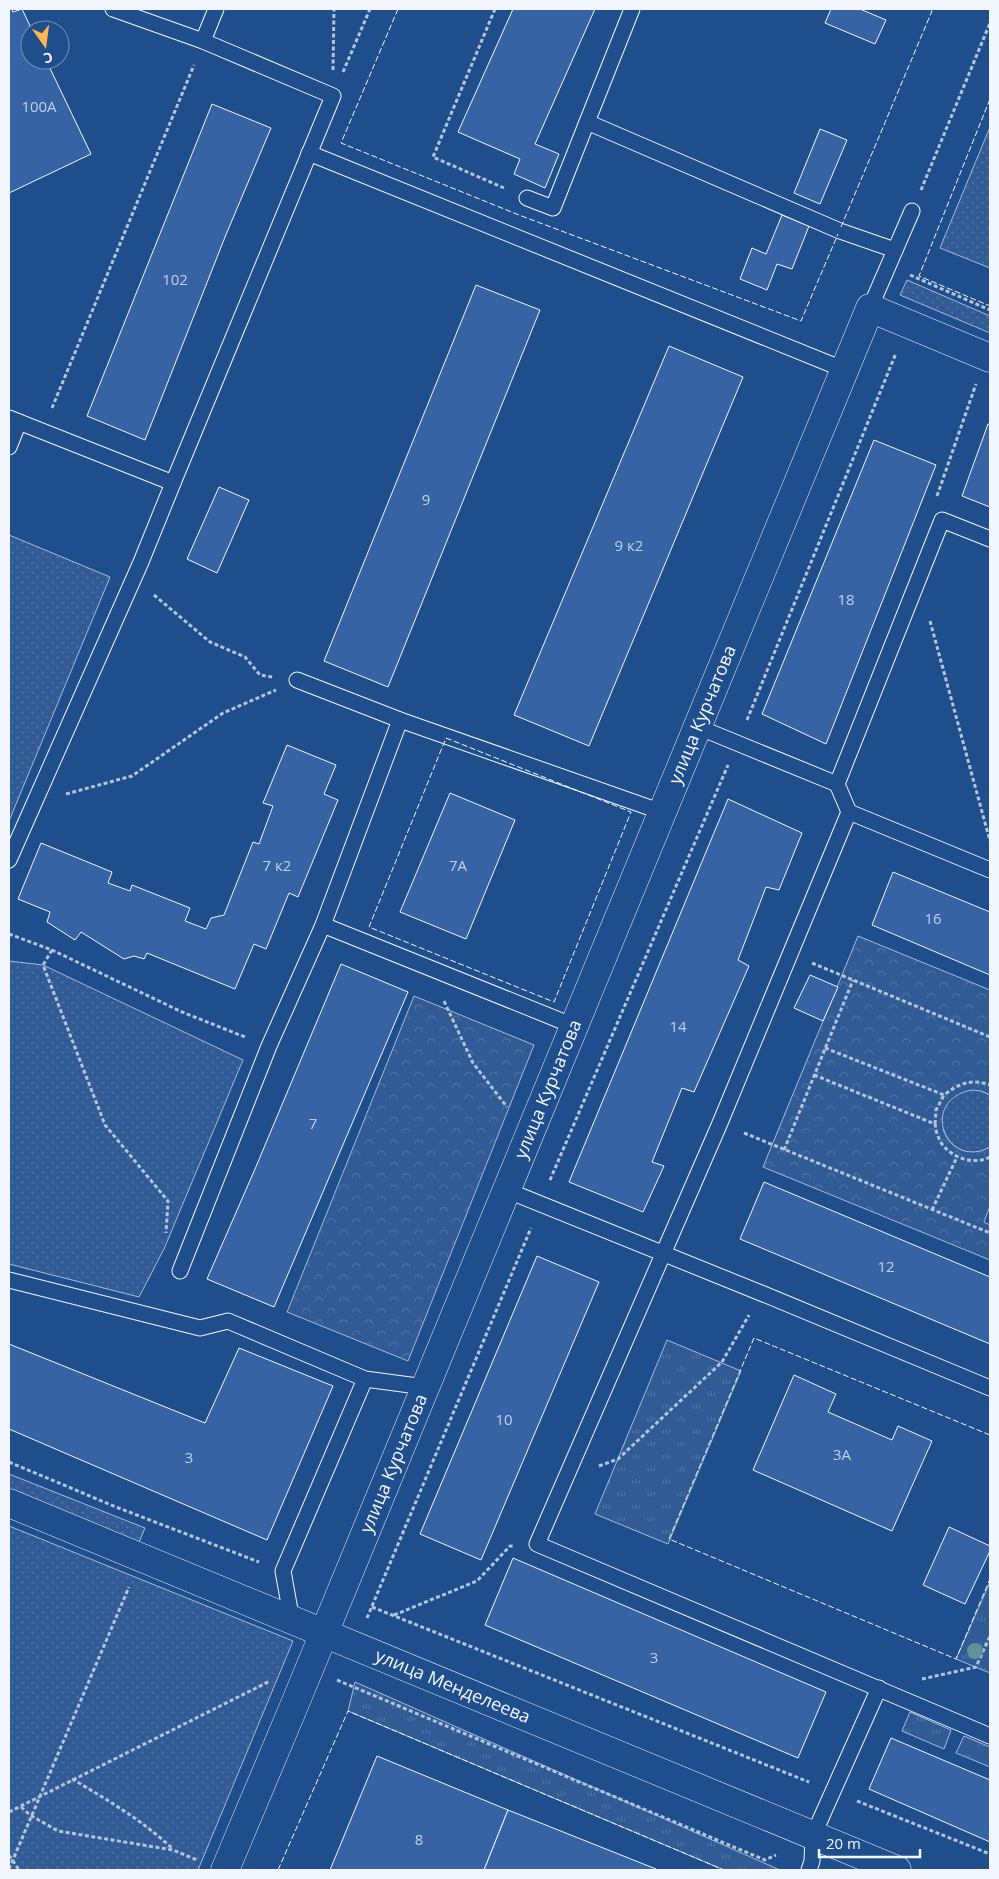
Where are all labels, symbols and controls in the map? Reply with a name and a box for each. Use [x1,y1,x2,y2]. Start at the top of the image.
north arrow [20,20,70,70]
text: С [42,48,55,68]
house number: 100А [21,96,57,116]
house number: 102 [162,269,188,289]
house number: 9 [422,489,430,509]
house number: 9 к2 [615,535,643,555]
house number: 18 [837,589,855,609]
street label: улица Курчатова [662,641,741,788]
house number: 7 к2 [263,855,291,875]
house number: 7А [449,855,468,875]
house number: 16 [924,908,942,928]
street label: улица Курчатова [508,1016,587,1162]
house number: 14 [669,1016,687,1036]
house number: 7 [309,1113,317,1133]
house number: 12 [877,1256,895,1276]
street label: улица Курчатова [354,1390,432,1536]
house number: 10 [495,1409,513,1429]
house number: 3А [833,1444,852,1464]
house number: 3 [185,1447,193,1467]
street label: улица Менделеева [372,1643,534,1728]
house number: 3 [650,1647,658,1667]
scale bar [819,1826,920,1858]
house number: 8 [415,1829,423,1849]
text: 20 m [826,1833,861,1853]

